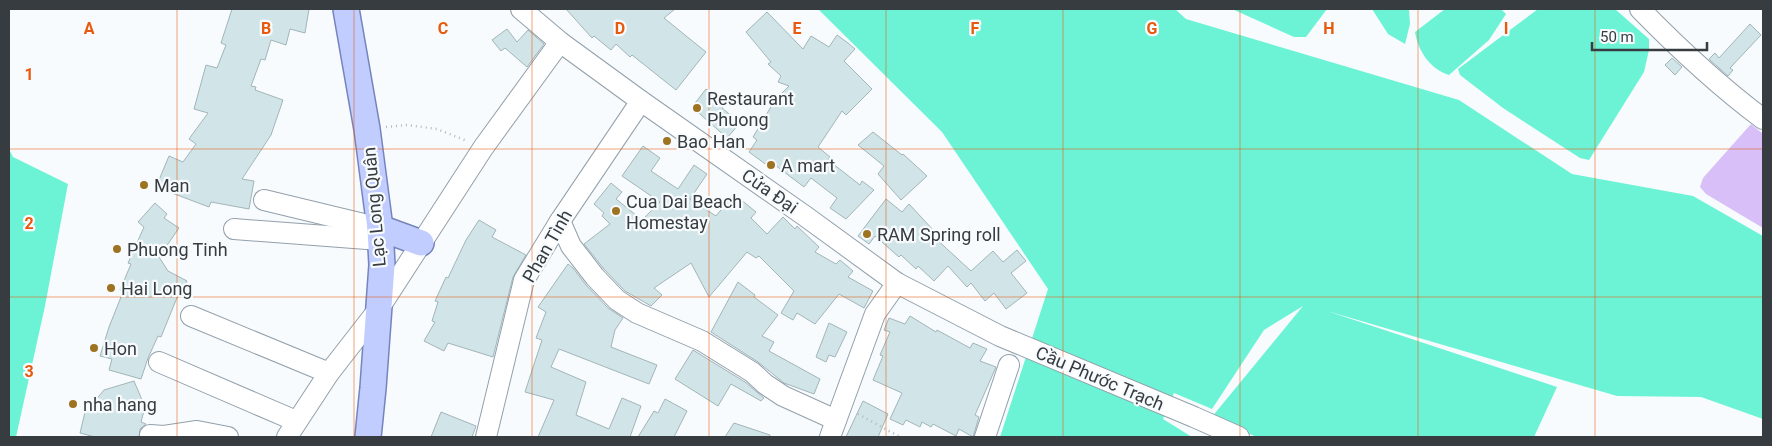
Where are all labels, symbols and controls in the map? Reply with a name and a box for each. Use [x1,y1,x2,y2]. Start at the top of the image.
text: A [84,19,95,38]
text: B [261,19,271,38]
text: C [438,19,448,38]
text: D [615,19,625,38]
text: E [793,19,802,38]
text: F [971,19,980,38]
text: G [1147,19,1158,38]
text: H [1323,19,1335,38]
text: I [1504,19,1508,38]
scale bar [1592,20,1707,52]
text: 50 m [1600,28,1634,46]
text: 1 [24,65,34,84]
place label: Restaurant Phuong [707,88,794,130]
marker: Restaurant Phuong [691,102,703,114]
place label: Bao Han [677,131,745,152]
marker: Bao Han [661,135,673,147]
street label: Lạc Long Quân [358,146,390,268]
place label: A mart [781,155,835,176]
marker: A mart [765,159,777,171]
street label: Cửa Đại [738,164,802,218]
place label: Man [154,175,189,196]
marker: Man [138,179,150,191]
place label: Cua Dai Beach Homestay [626,191,742,233]
marker: Cua Dai Beach Homestay [610,205,622,217]
street label: Phan Tình [518,206,576,286]
text: 2 [24,214,34,233]
place label: RAM Spring roll [877,224,1001,245]
marker: RAM Spring roll [861,228,873,240]
place label: Phuong Tinh [127,239,228,260]
marker: Phuong Tinh [111,243,123,255]
place label: Hai Long [121,278,192,299]
marker: Hai Long [105,282,117,294]
place label: Hon [104,338,137,359]
marker: Hon [88,342,100,354]
street label: Cầu Phước Trạch [1033,342,1167,414]
text: 3 [24,362,34,381]
place label: nha hang [83,394,157,415]
marker: nha hang [67,398,79,410]

